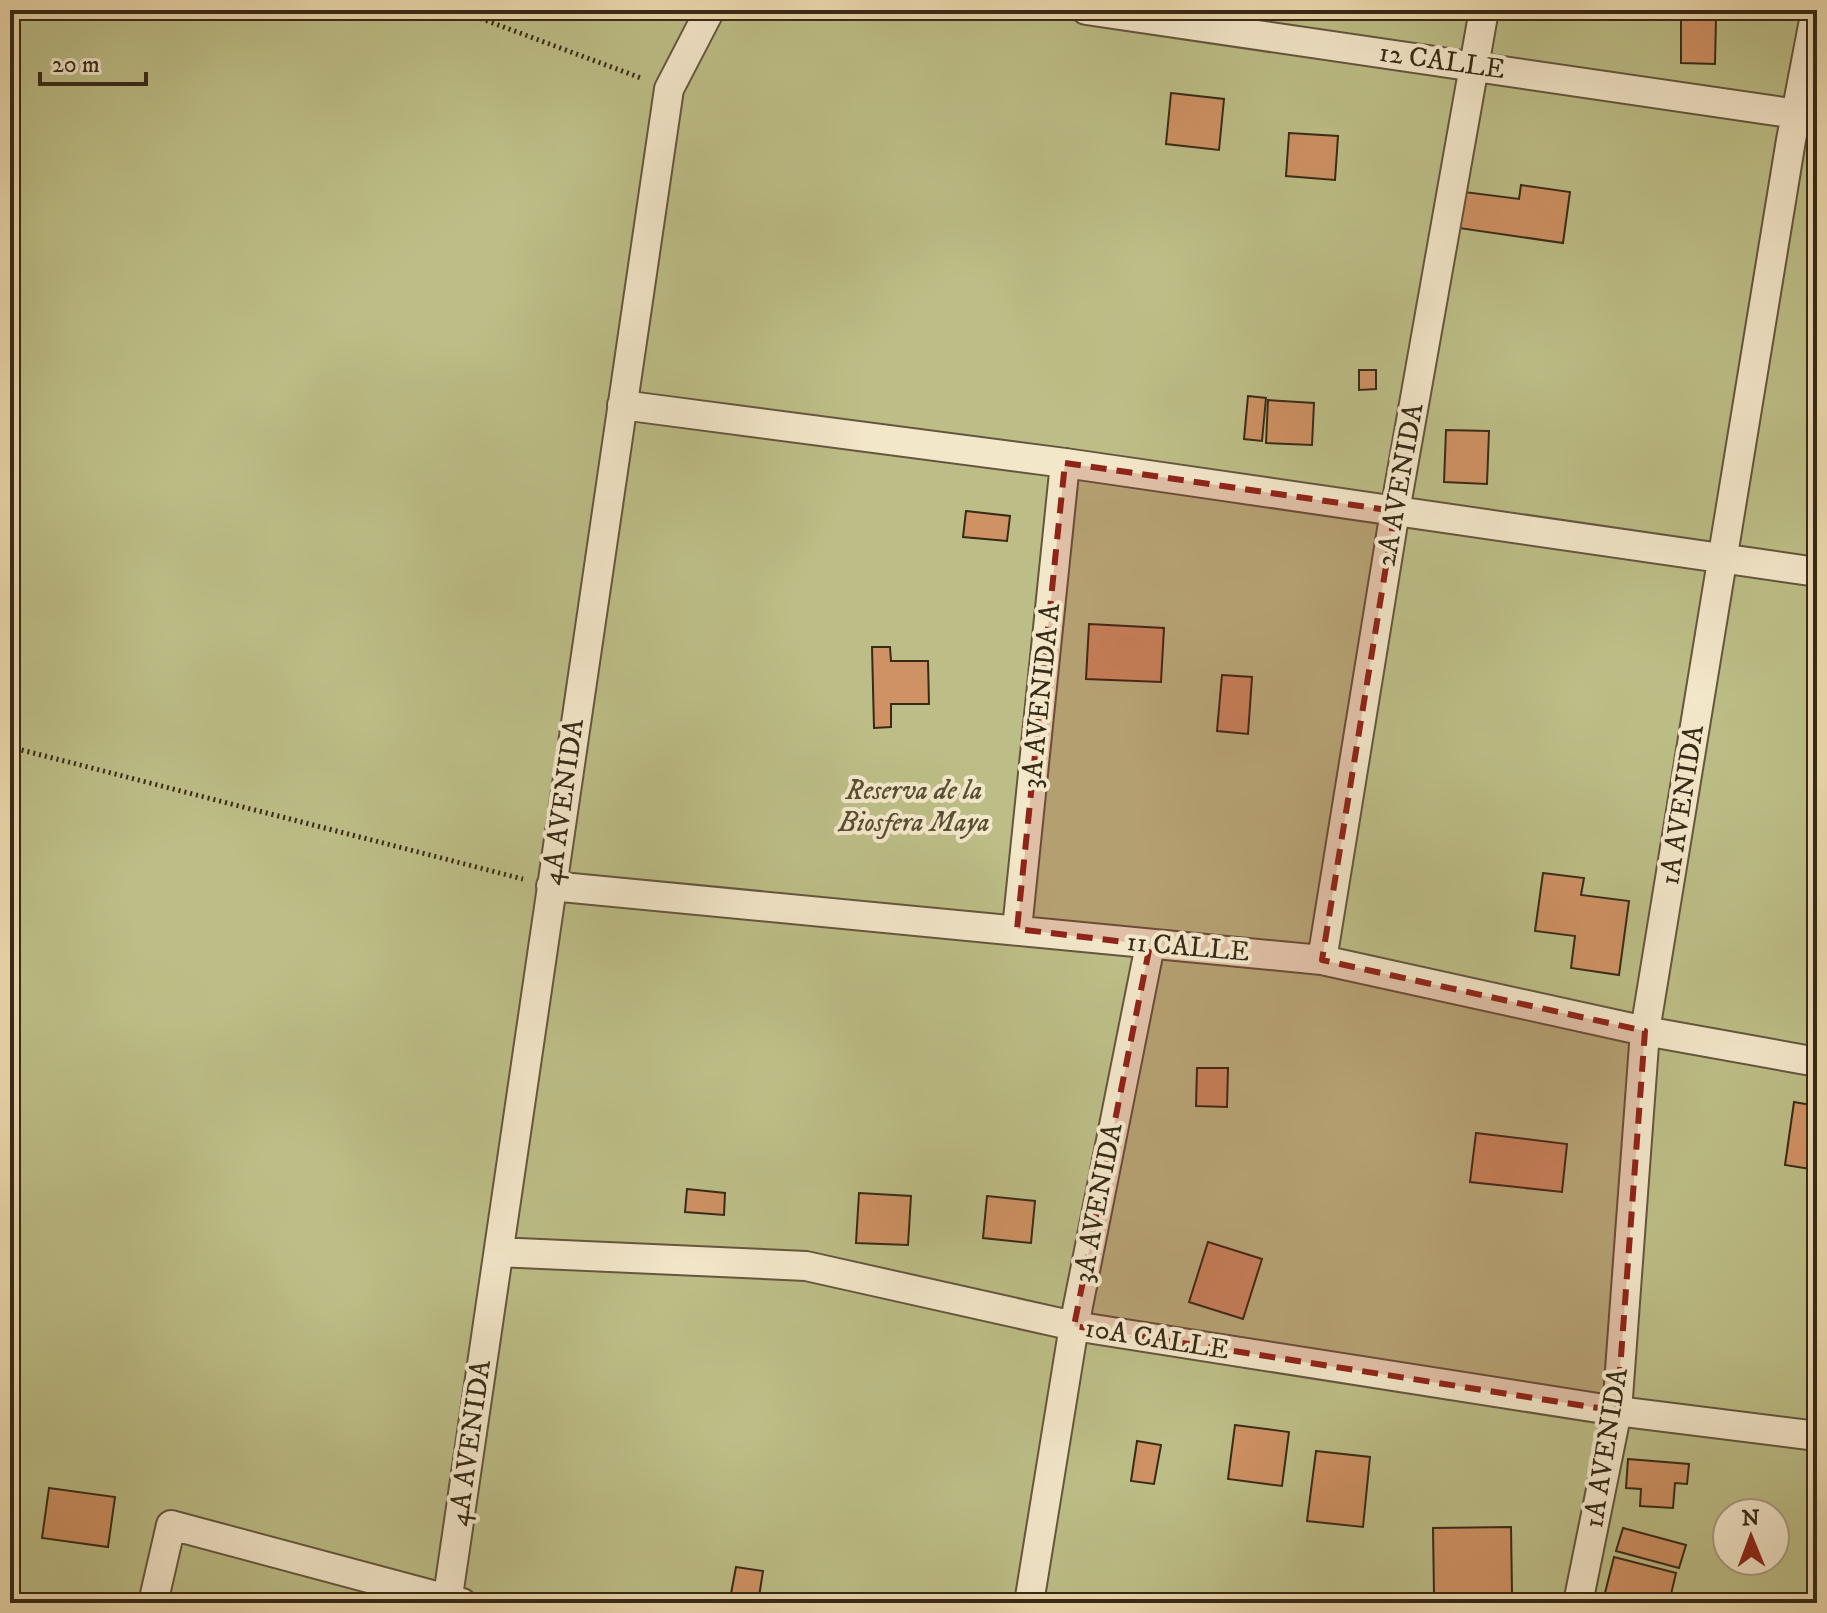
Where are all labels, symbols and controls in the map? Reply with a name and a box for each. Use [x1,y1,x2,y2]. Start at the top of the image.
street label: 12 CALLE [1377,35,1507,87]
scale bar [40,36,146,86]
text: 20 m [52,50,100,80]
street label: 2A AVENIDA [1368,400,1432,569]
street label: 3A AVENIDA A [1014,601,1068,790]
street label: 4A AVENIDA [534,716,592,887]
street label: 1A AVENIDA [1652,721,1712,888]
park label: Reserva de la Biosfera Maya [837,773,990,840]
street label: 11 CALLE [1125,924,1251,970]
street label: 3A AVENIDA [1065,1119,1131,1286]
street label: 10A CALLE [1082,1310,1232,1368]
street label: 4A AVENIDA [441,1357,499,1528]
street label: 1A AVENIDA [1576,1364,1636,1531]
north arrow [1711,1497,1791,1577]
text: N [1741,1505,1760,1532]

